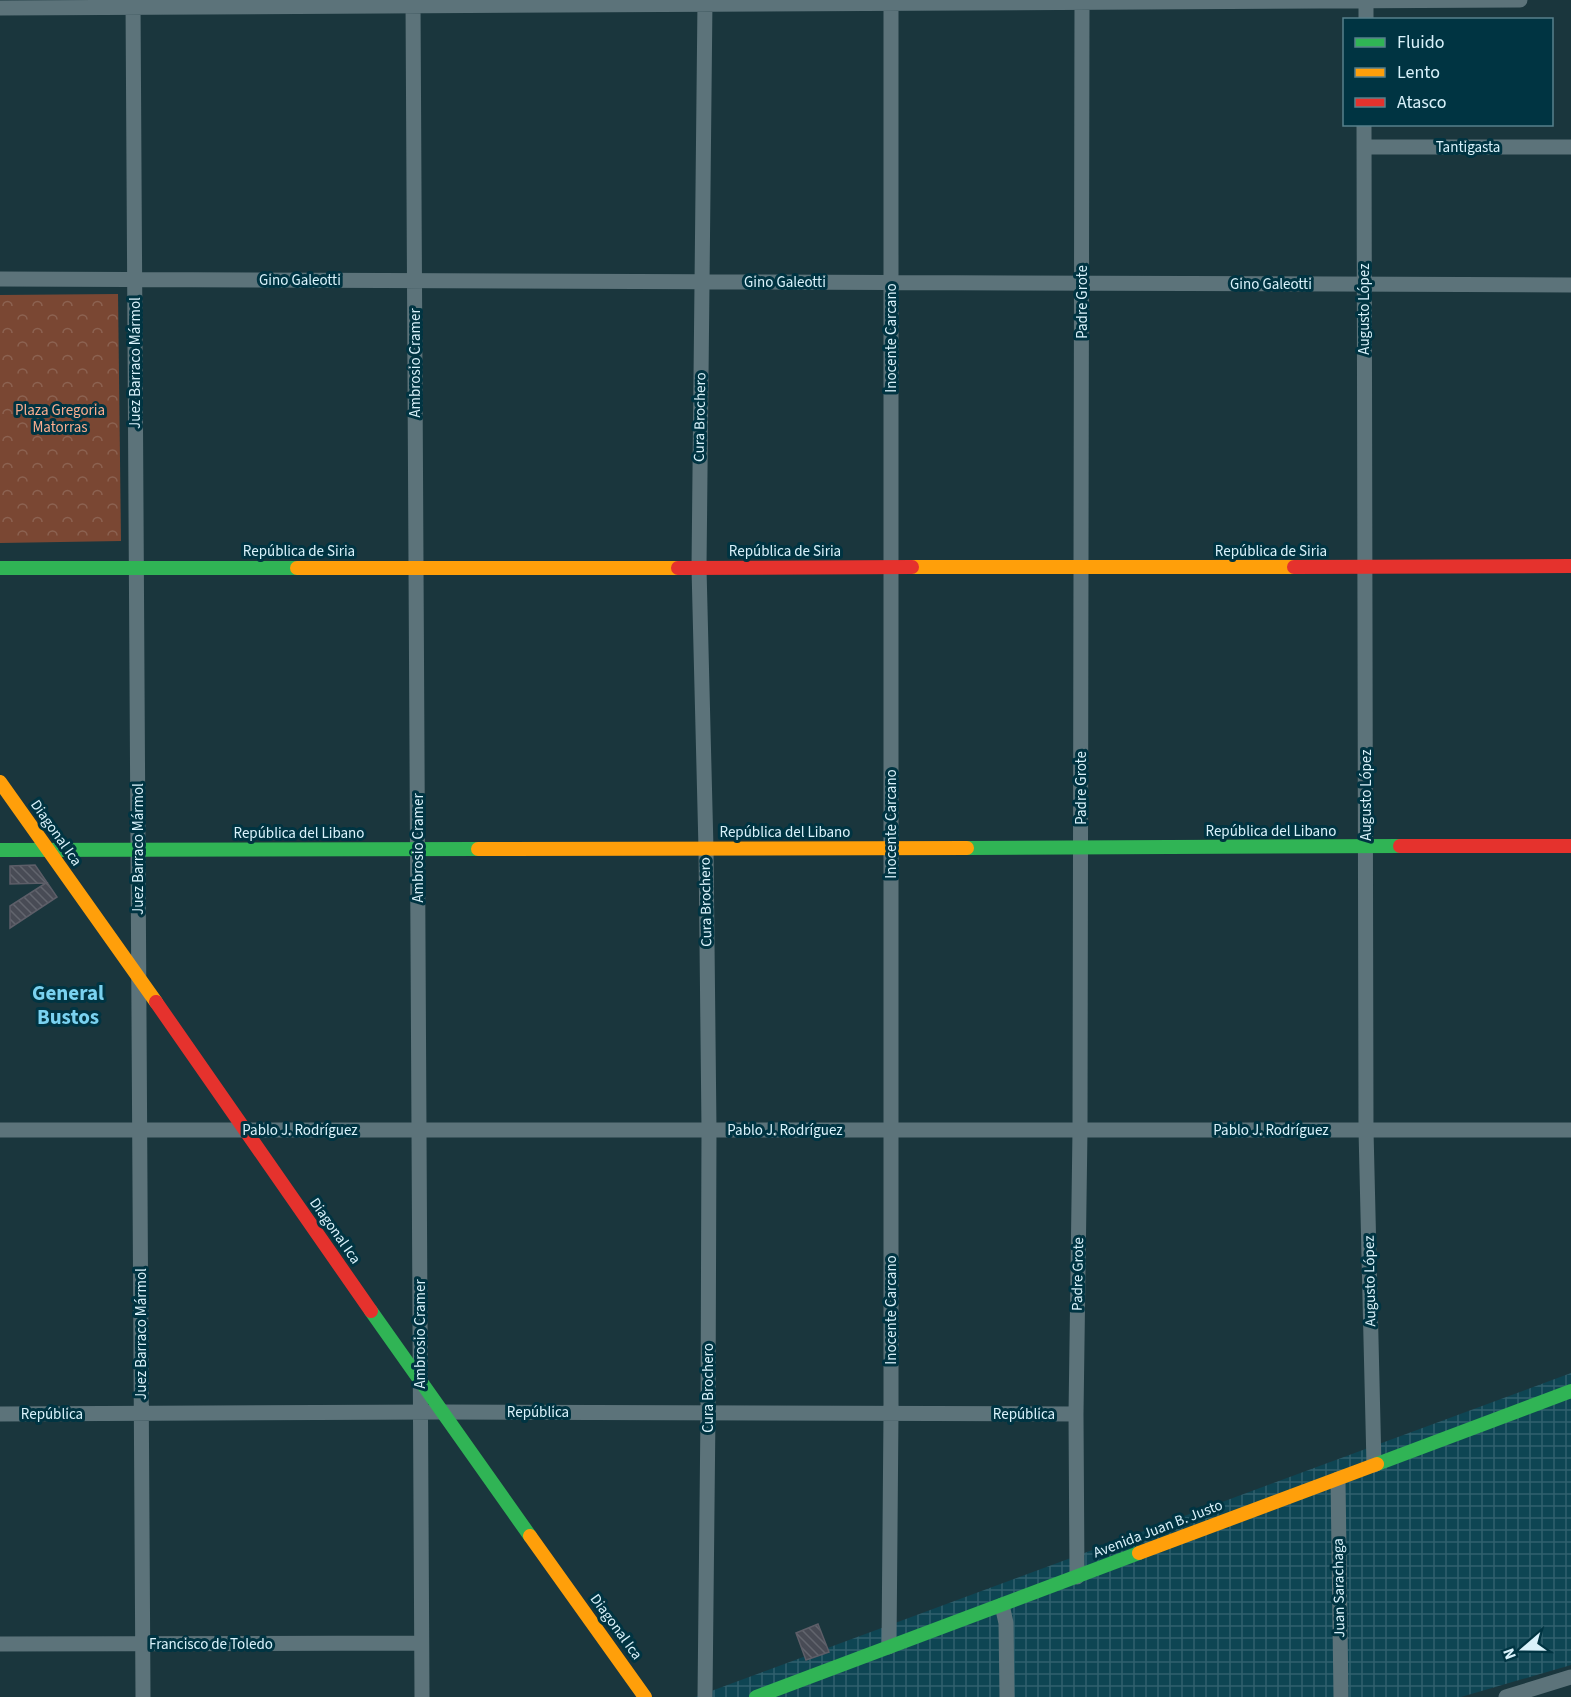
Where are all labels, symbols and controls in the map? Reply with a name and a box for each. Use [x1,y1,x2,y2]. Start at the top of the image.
legend [1343,18,1553,126]
text: Fluido [1397,30,1444,55]
text: Lento [1397,60,1440,85]
text: Atasco [1397,90,1446,115]
street label: Tantigasta [1436,137,1500,158]
street label: Augusto López [1354,263,1375,355]
street label: Padre Grote [1072,265,1093,339]
street label: Gino Galeotti [259,270,341,291]
street label: Gino Galeotti [744,272,826,293]
street label: Gino Galeotti [1230,274,1312,295]
street label: Inocente Carcano [881,283,902,393]
street label: Juez Barraco Mármol [125,297,146,429]
street label: Ambrosio Cramer [405,308,426,418]
street label: Cura Brochero [689,372,711,462]
park label: Plaza Gregoria Matorras [15,400,105,438]
street label: República de Siria [243,541,355,562]
street label: República de Siria [729,541,841,562]
street label: República de Siria [1215,541,1327,562]
street label: Augusto López [1356,749,1377,841]
street label: Padre Grote [1071,751,1092,825]
street label: Inocente Carcano [881,769,902,879]
street label: Juez Barraco Mármol [128,783,149,915]
street label: Ambrosio Cramer [408,793,429,903]
street label: Diagonal Ica [25,796,87,870]
street label: República del Libano [1206,821,1336,842]
street label: República del Libano [720,822,850,843]
street label: República del Libano [234,823,364,844]
street label: Cura Brochero [695,857,717,947]
district label: General Bustos [32,978,104,1032]
street label: Pablo J. Rodríguez [242,1120,358,1141]
street label: Pablo J. Rodríguez [727,1120,843,1141]
street label: Pablo J. Rodríguez [1213,1120,1329,1141]
street label: Diagonal Ica [304,1194,366,1268]
street label: Augusto López [1359,1235,1381,1327]
street label: Padre Grote [1067,1237,1089,1311]
street label: Inocente Carcano [881,1255,902,1365]
street label: Juez Barraco Mármol [131,1268,152,1400]
street label: Ambrosio Cramer [410,1279,431,1389]
street label: Cura Brochero [698,1343,719,1433]
street label: República [507,1402,569,1423]
street label: República [21,1404,83,1425]
street label: República [993,1404,1055,1425]
street label: Avenida Juan B. Justo [1090,1495,1226,1563]
street label: Juan Sarachaga [1328,1538,1350,1638]
street label: Diagonal Ica [585,1590,647,1664]
north arrow [1493,1619,1553,1679]
street label: Francisco de Toledo [149,1634,273,1655]
text: N [1498,1645,1522,1663]

